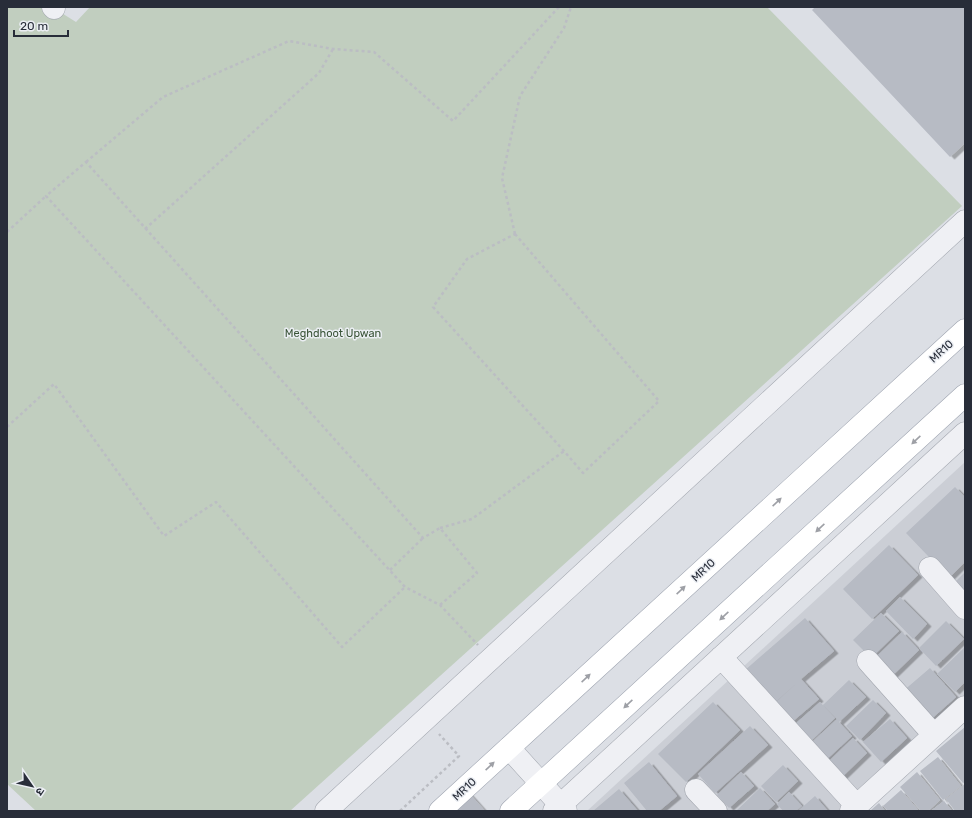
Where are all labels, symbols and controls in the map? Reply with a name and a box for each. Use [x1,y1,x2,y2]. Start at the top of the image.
scale bar [14,12,68,38]
text: 20 m [20,19,48,33]
park label: Meghdhoot Upwan [285,327,381,340]
street label: MR10 [927,337,956,365]
one-way arrow [911,435,920,444]
one-way arrow [772,497,782,507]
one-way arrow [815,523,825,533]
street label: MR10 [689,556,718,585]
one-way arrow [676,585,686,595]
one-way arrow [719,611,729,621]
one-way arrow [581,674,590,683]
one-way arrow [623,699,633,708]
one-way arrow [485,761,495,770]
north arrow [12,766,52,806]
street label: MR10 [450,775,479,804]
text: उ [32,785,47,798]

